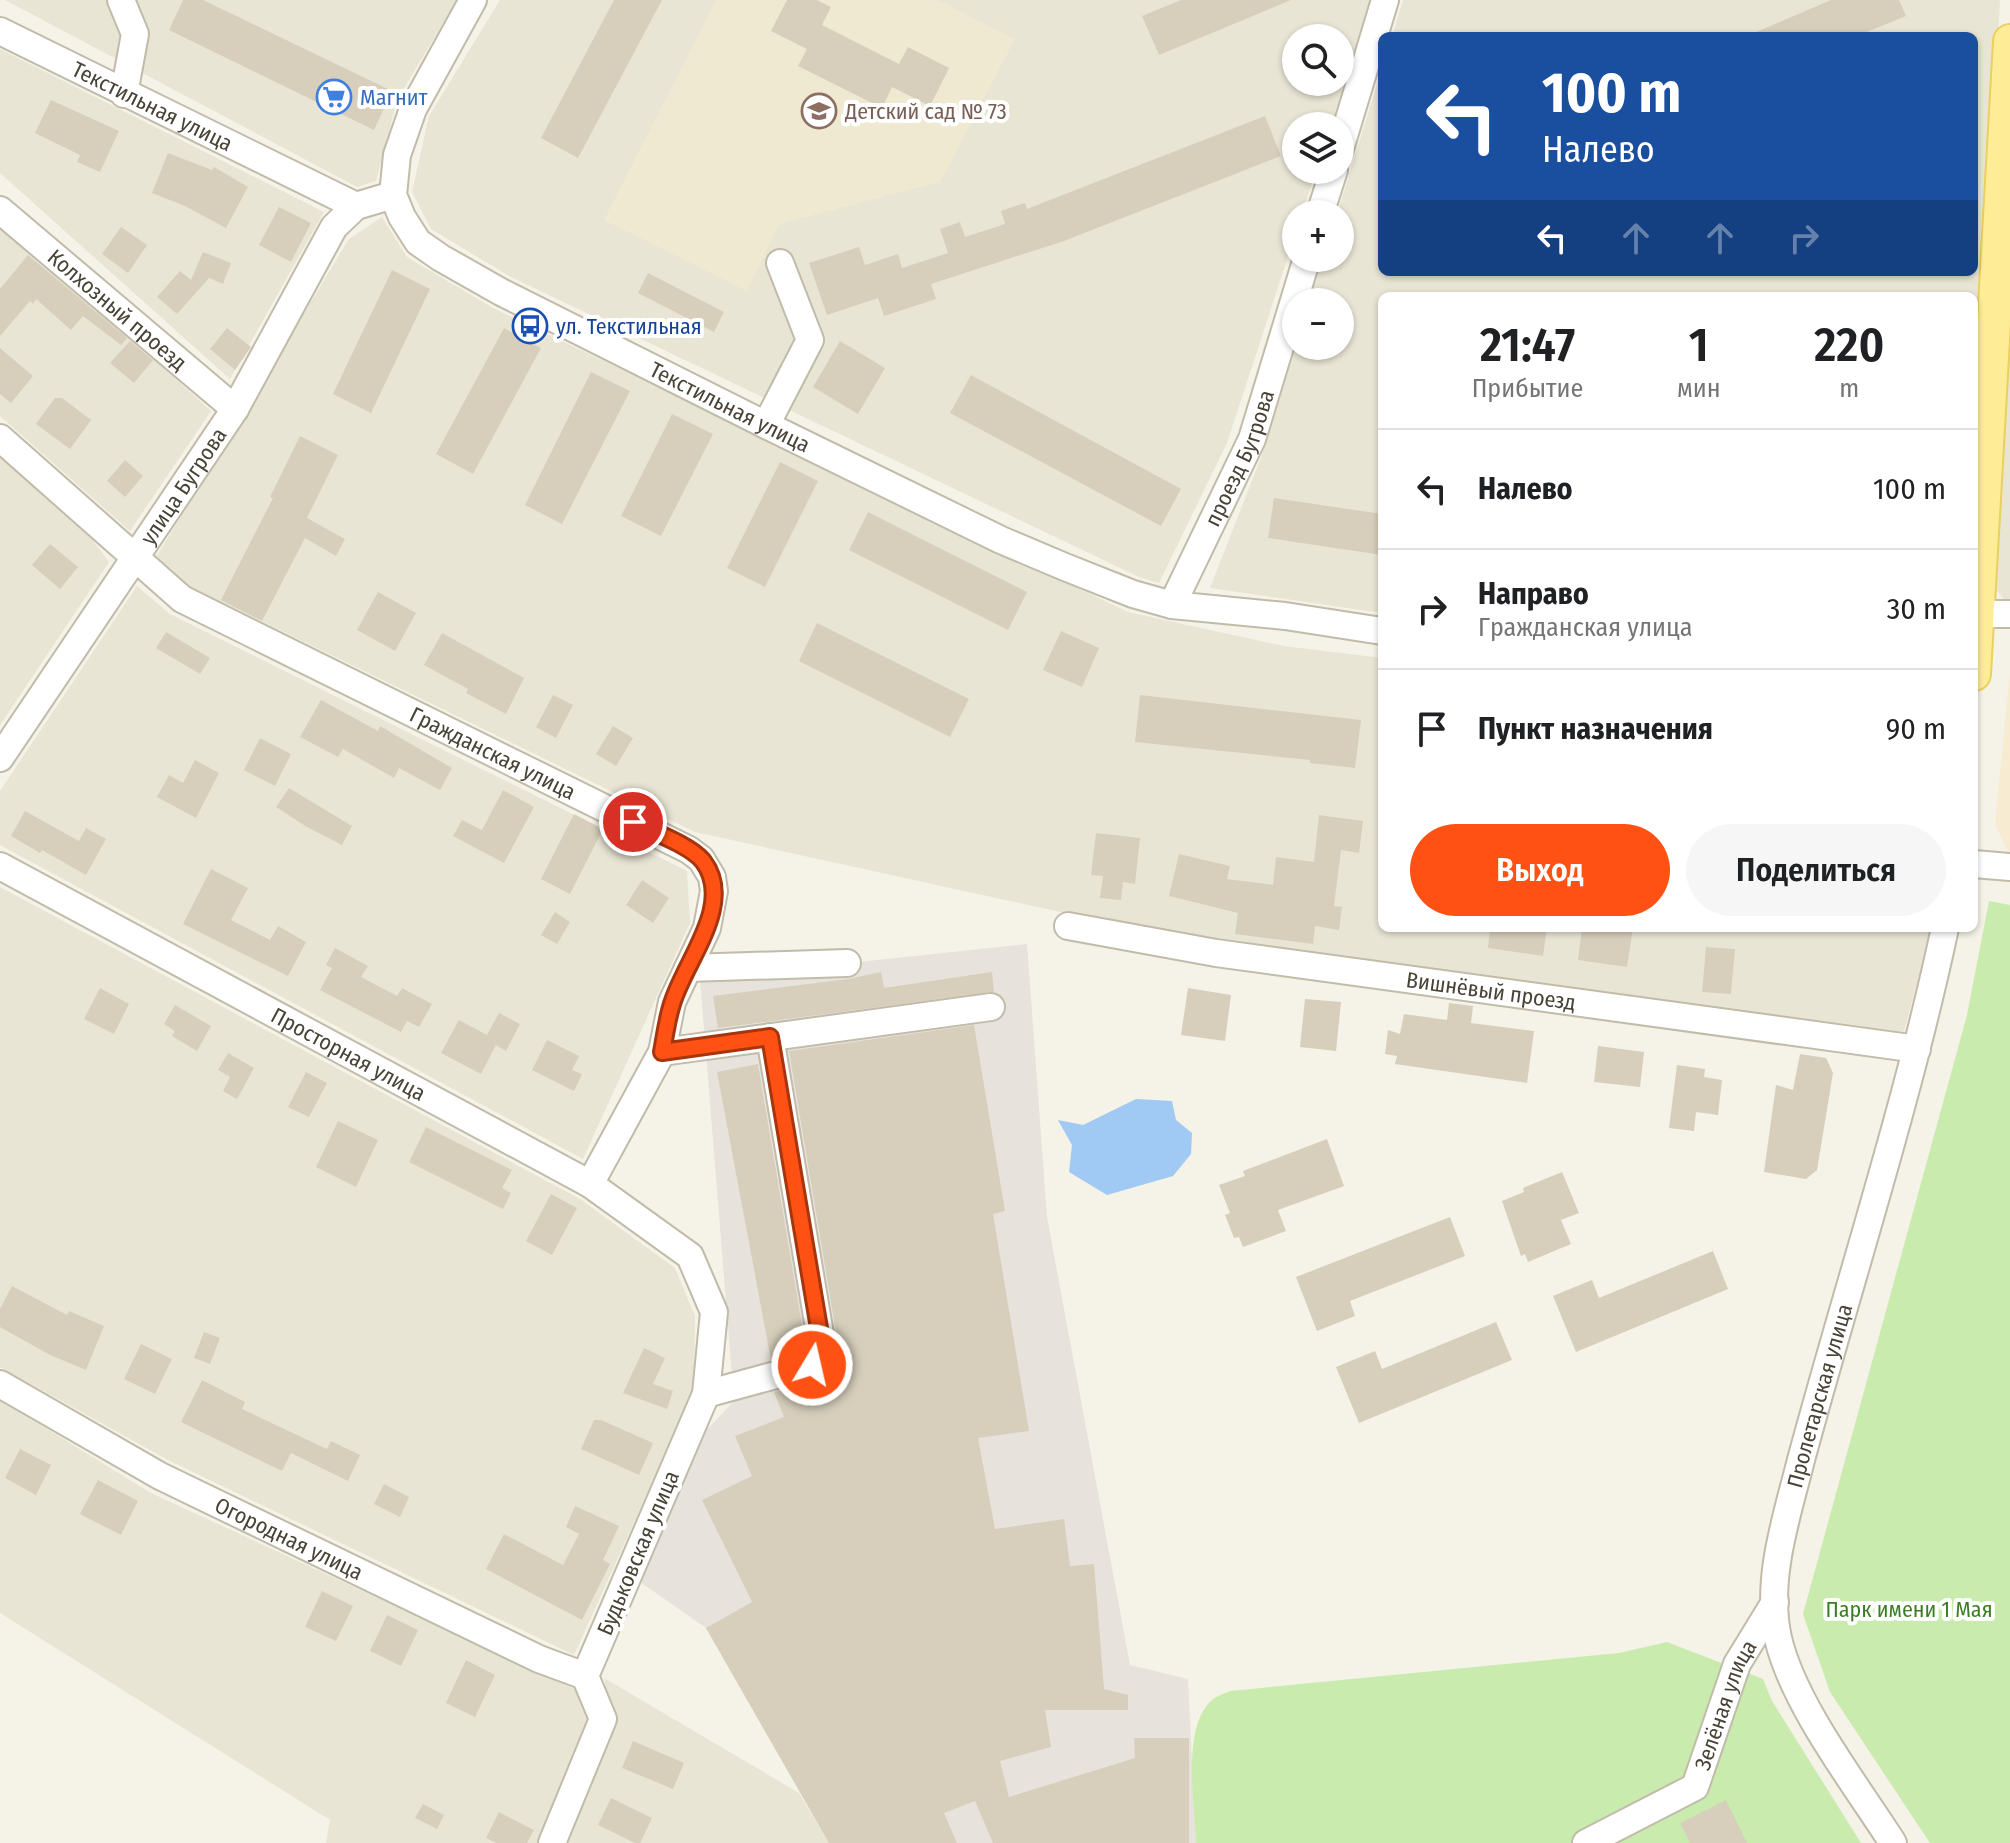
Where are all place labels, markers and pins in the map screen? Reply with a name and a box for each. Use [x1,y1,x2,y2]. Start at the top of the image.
supermarket icon: Магнит [315,78,353,116]
place label: Магнит [360,84,427,111]
school or university icon: Детский сад № 73 [800,92,838,130]
place label: Детский сад № 73 [844,98,1007,125]
bus stop icon: ул. Текстильная [511,307,549,345]
place label: ул. Текстильная [556,313,702,340]
pin [599,788,667,856]

